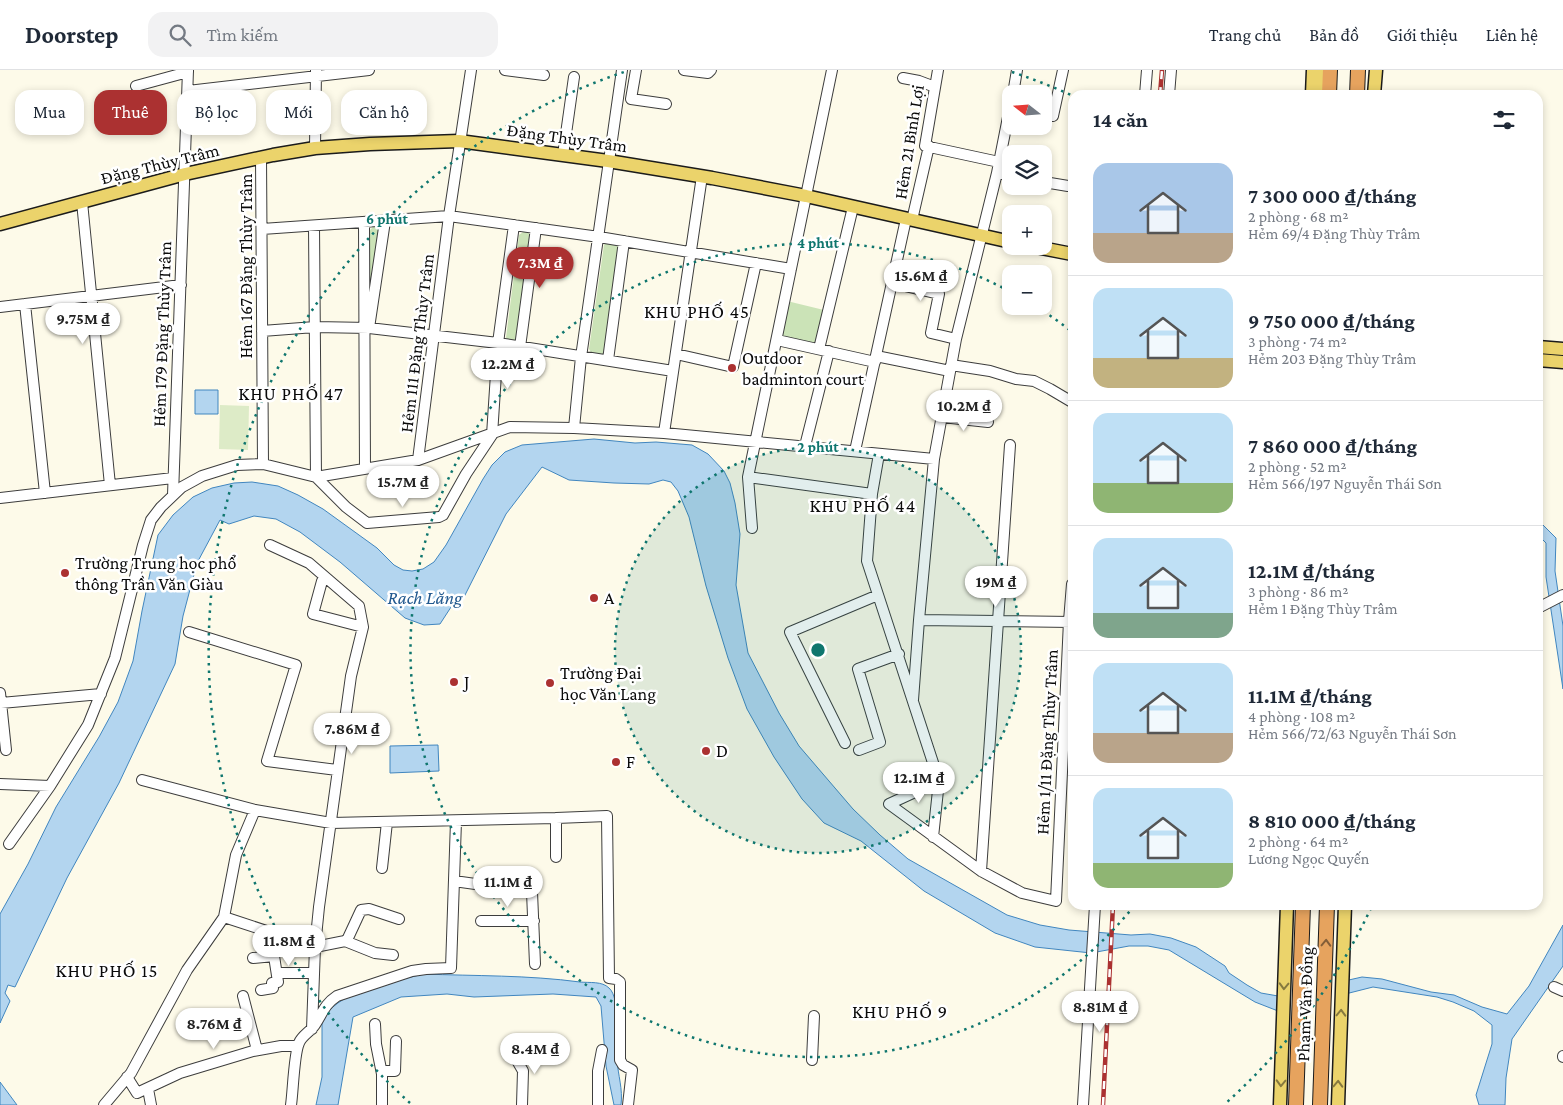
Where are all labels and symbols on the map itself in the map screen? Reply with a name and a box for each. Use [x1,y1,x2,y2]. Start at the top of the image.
street label: Hẻm 21 Bình Lợi [890,83,928,201]
north arrow [1002,85,1052,135]
street label: Đặng Thùy Trâm [506,120,629,156]
street label: Đặng Thùy Trâm [99,139,222,188]
street label: Hẻm 167 Đặng Thùy Trâm [236,173,256,359]
text: 6 phút [366,211,409,227]
text: 4 phút [797,235,839,251]
street label: Hẻm 179 Đặng Thùy Trâm [149,240,175,427]
pin: 7.3M ₫ [499,246,581,289]
street label: Hẻm 111 Đặng Thùy Trâm [396,252,438,434]
pin: 15.6M ₫ [875,260,967,302]
district label: KHU PHỐ 45 [644,301,750,322]
pin: 9.75M ₫ [37,302,129,345]
pin: 12.2M ₫ [462,348,554,390]
place label: Outdoor badminton court [742,348,865,389]
marker: Outdoor badminton court [726,362,738,374]
district label: KHU PHỐ 47 [238,383,344,404]
pin: 10.2M ₫ [918,390,1010,432]
text: 2 phút [797,439,839,455]
pin: 15.7M ₫ [357,466,449,508]
district label: KHU PHỐ 44 [810,495,916,516]
place label: Trường Trung học phổ thông Trần Văn Giàu [75,553,236,594]
pin: 19M ₫ [961,566,1031,608]
marker: Trường Trung học phổ thông Trần Văn Giàu [59,567,71,579]
water label: Rạch Lăng [387,587,463,608]
place label: A [604,588,615,608]
marker: A [588,592,600,604]
centre of rings [809,641,827,659]
street label: Hẻm 1/11 Đặng Thùy Trâm [1032,648,1062,835]
place label: Trường Đại học Văn Lang [560,663,656,704]
place label: J [462,672,469,692]
marker: J [448,676,460,688]
marker: Trường Đại học Văn Lang [544,677,556,689]
pin: 7.86M ₫ [306,712,398,755]
place label: D [716,741,728,761]
marker: D [700,745,712,757]
place label: F [626,752,635,772]
marker: F [610,756,622,768]
pin: 12.1M ₫ [873,762,965,804]
pin: 11.1M ₫ [462,866,554,908]
pin: 11.8M ₫ [243,924,335,967]
one-way arrow [1320,938,1331,946]
street label: Phạm Văn Đồng [1293,946,1317,1062]
district label: KHU PHỐ 15 [56,960,158,981]
one-way arrow [1279,983,1289,991]
pin: 8.81M ₫ [1054,990,1146,1033]
district label: KHU PHỐ 9 [852,1001,948,1022]
pin: 8.76M ₫ [168,1008,260,1050]
one-way arrow [1336,1009,1346,1017]
pin: 8.4M ₫ [494,1032,576,1075]
one-way arrow [1275,1079,1286,1087]
one-way arrow [1333,1079,1344,1087]

